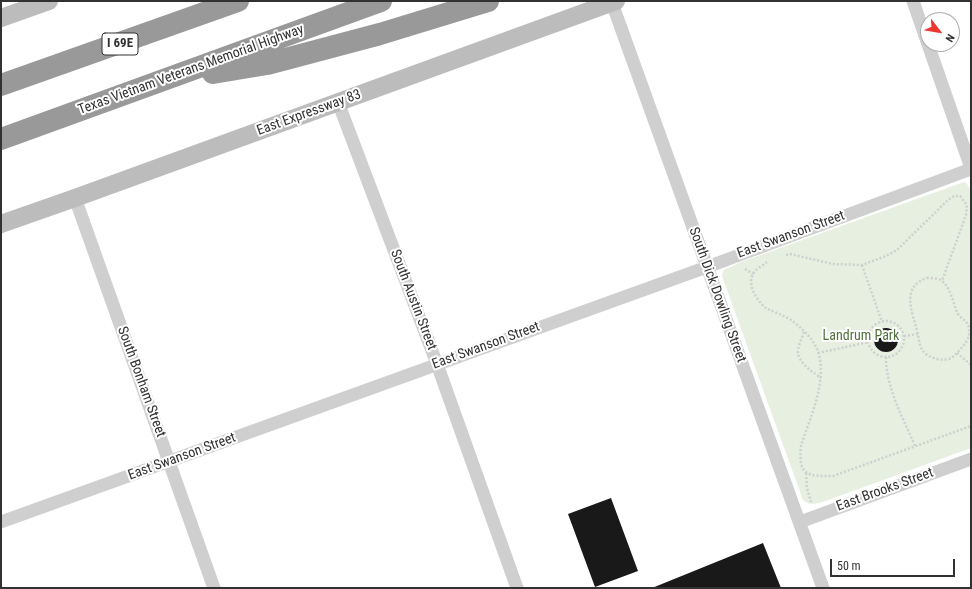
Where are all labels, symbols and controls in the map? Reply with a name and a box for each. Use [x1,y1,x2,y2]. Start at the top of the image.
north arrow [920,12,960,52]
street label: Texas Vietnam Veterans Memorial Highway [76,21,306,119]
text: N [943,32,957,44]
road number: I 69E [102,33,138,55]
street label: East Expressway 83 [255,86,363,140]
street label: East Swanson Street [735,208,847,262]
street label: South Dick Dowling Street [685,225,749,365]
street label: South Austin Street [386,247,440,353]
street label: East Swanson Street [430,319,542,373]
street label: South Bonham Street [113,324,169,440]
park label: Landrum Park [823,328,899,344]
street label: East Swanson Street [126,430,238,484]
street label: East Brooks Street [834,465,936,515]
scale bar [832,551,957,577]
text: 50 m [837,559,861,573]

